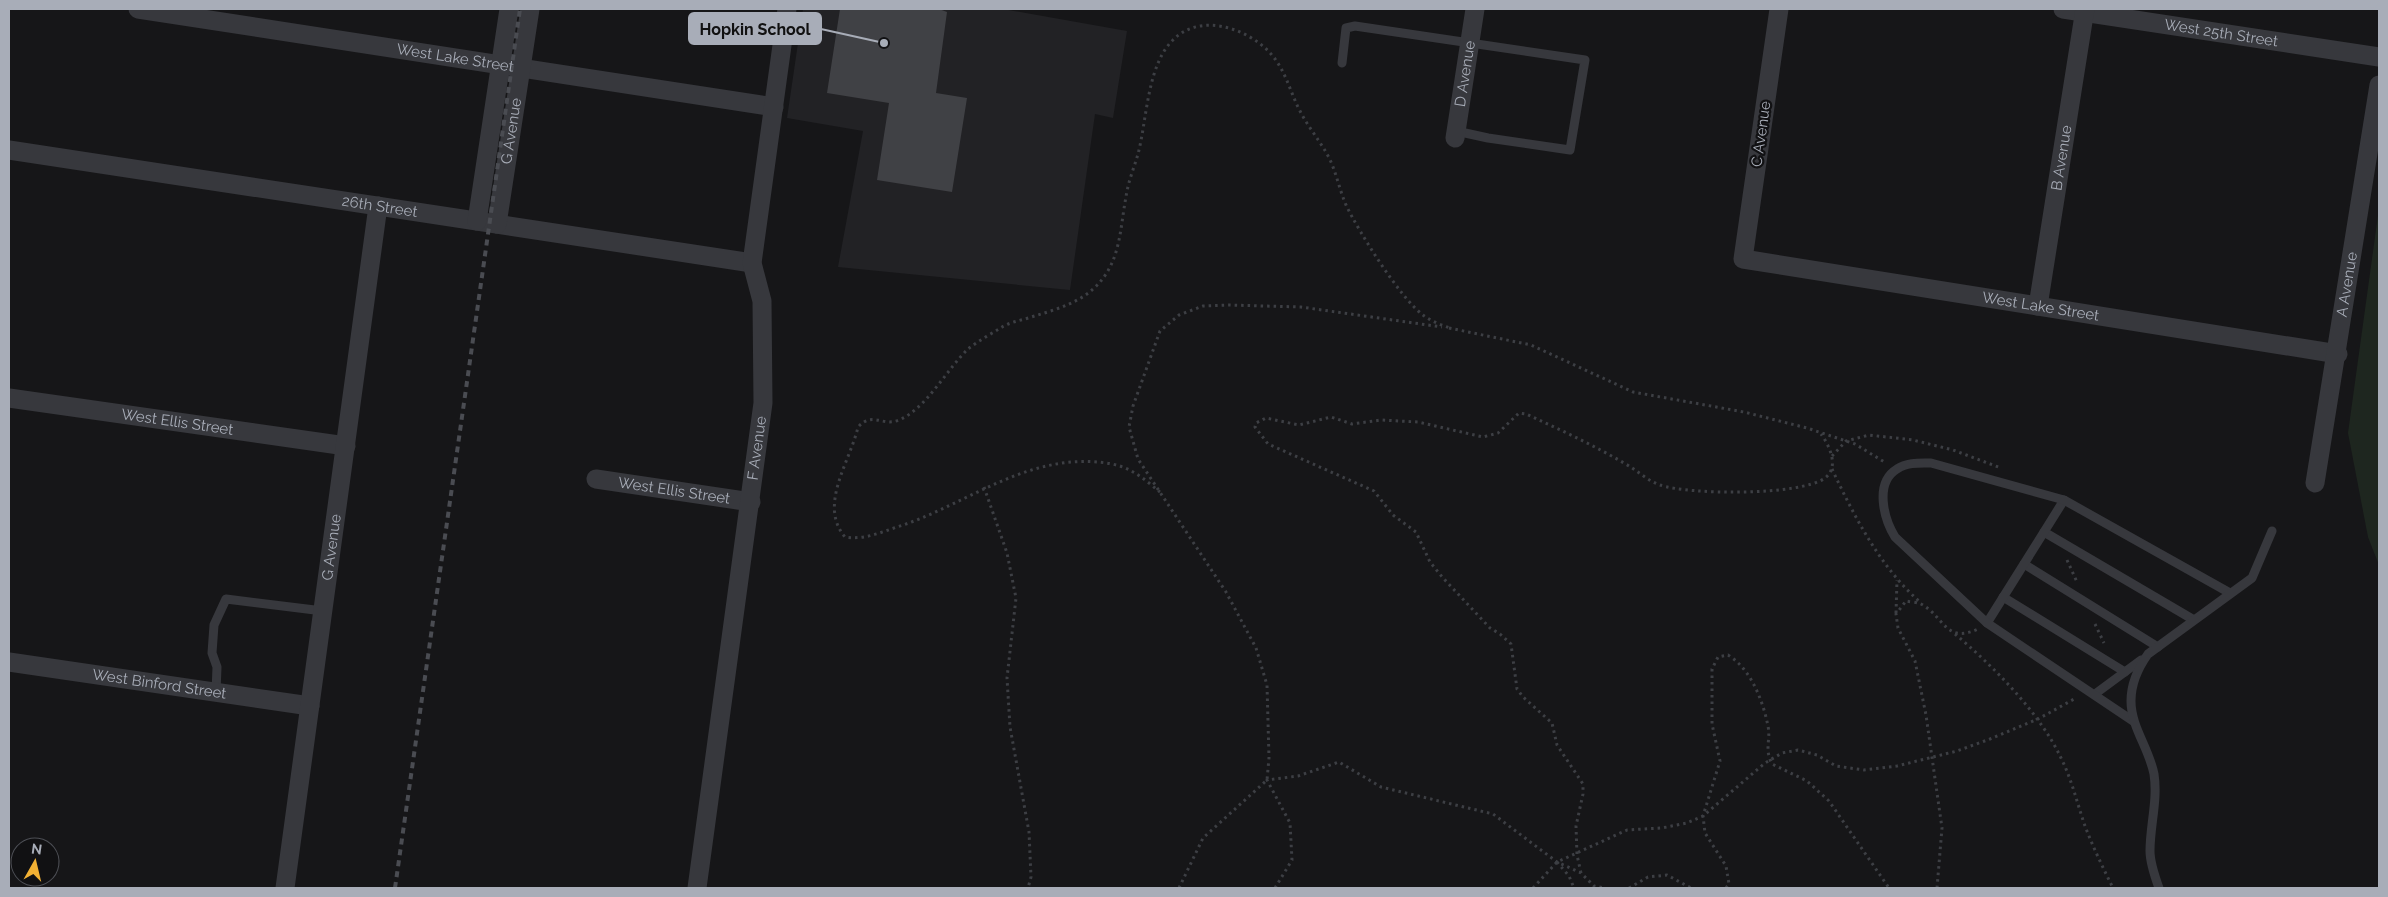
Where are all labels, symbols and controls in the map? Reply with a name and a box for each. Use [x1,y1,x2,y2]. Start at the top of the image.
callout: Hopkin School [689,13,821,44]
street label: West 25th Street [2163,16,2279,51]
text: Hopkin School [699,20,811,39]
street label: D Avenue [1451,39,1479,108]
street label: West Lake Street [395,40,515,76]
street label: G Avenue [497,97,525,165]
street label: C Avenue [1747,100,1775,168]
street label: B Avenue [2047,124,2076,192]
street label: 26th Street [341,192,419,221]
street label: A Avenue [2333,250,2361,318]
street label: West Lake Street [1981,288,2101,325]
street label: West Ellis Street [120,405,234,439]
street label: F Avenue [744,415,770,481]
street label: West Ellis Street [617,473,731,508]
street label: G Avenue [318,513,345,581]
street label: West Binford Street [91,665,228,703]
north arrow [10,837,60,887]
text: N [30,840,43,858]

